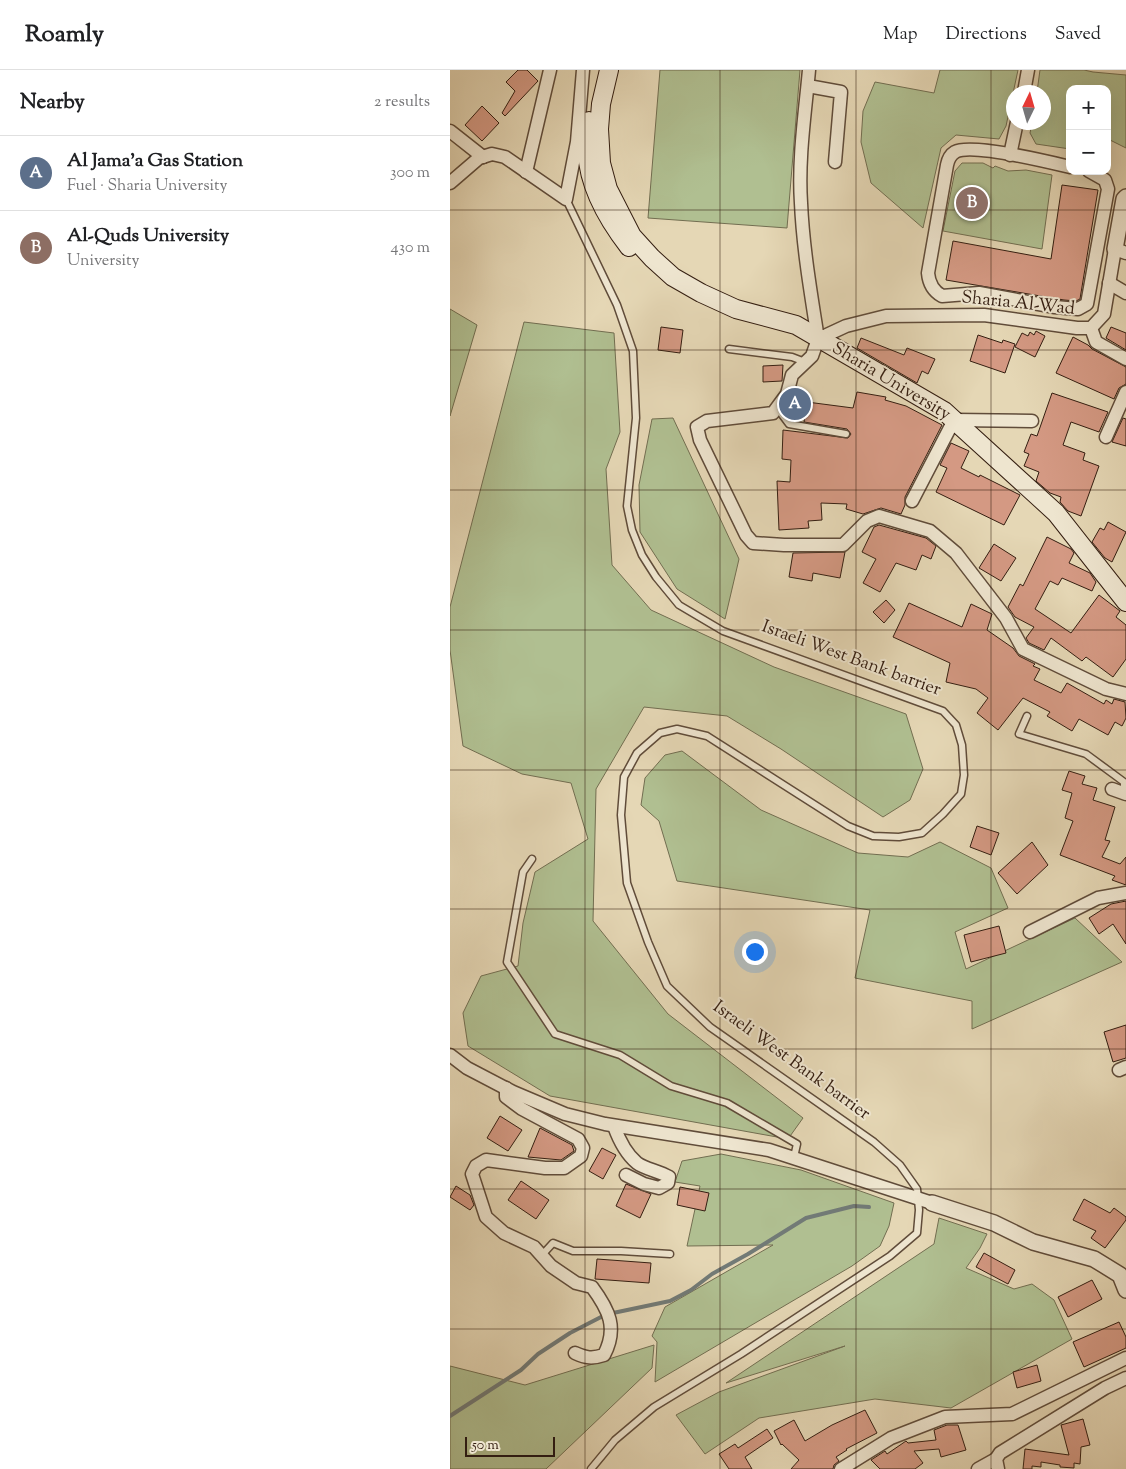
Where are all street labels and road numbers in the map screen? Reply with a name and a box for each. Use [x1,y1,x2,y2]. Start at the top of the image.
street label: Sharia Al-Wad [960,285,1076,323]
street label: Sharia University [826,336,956,428]
street label: Israeli West Bank barrier [758,614,945,704]
street label: Israeli West Bank barrier [707,995,875,1127]

